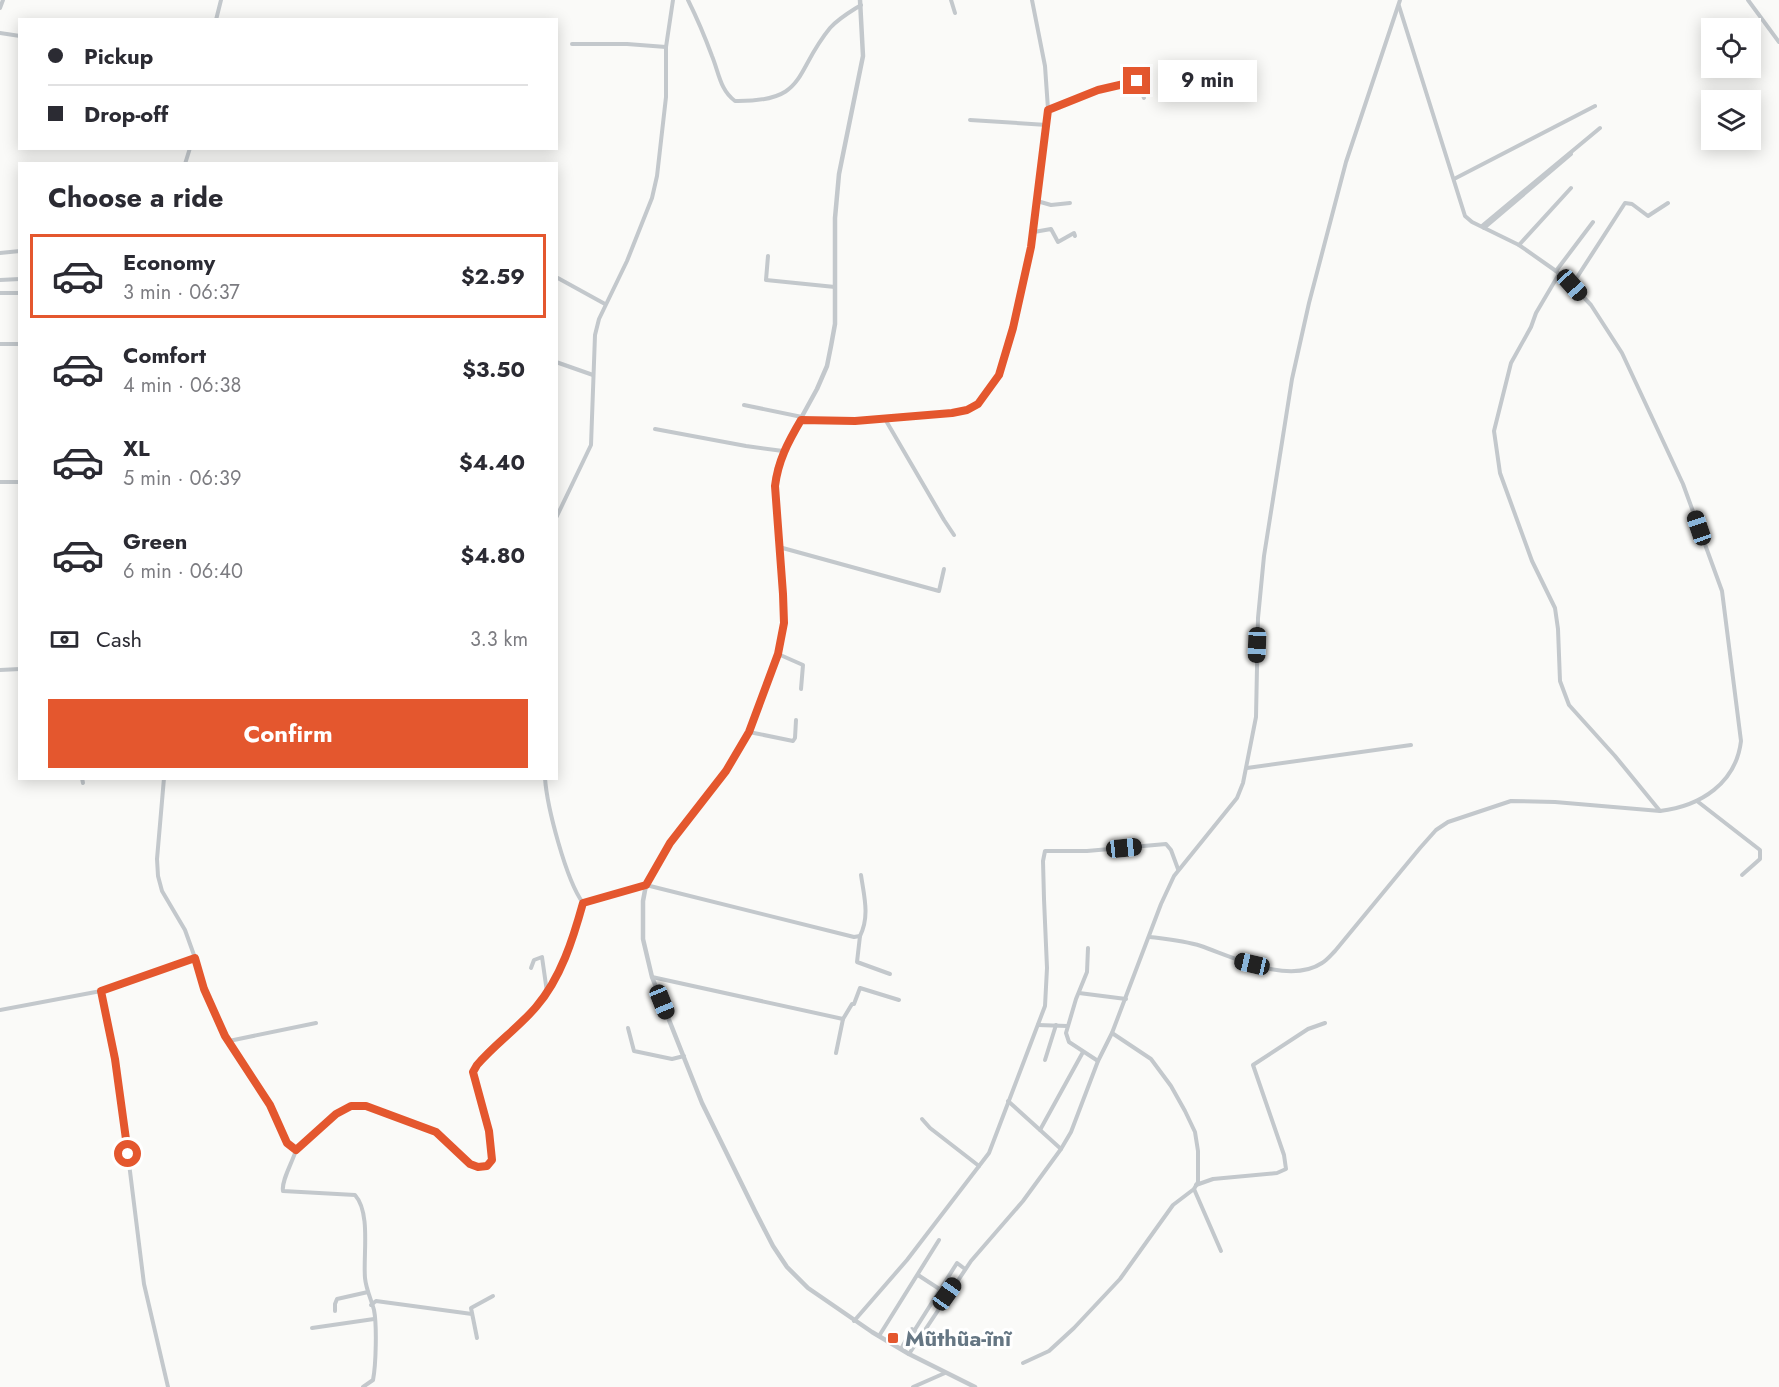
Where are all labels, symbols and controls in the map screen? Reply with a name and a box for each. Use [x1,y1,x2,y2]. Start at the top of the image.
map controls [1701,18,1761,150]
button: locate [1701,18,1761,78]
text: Pickup [84,40,153,72]
callout: 9 min [1158,60,1257,102]
text: 9 min [1181,66,1234,95]
route end [1123,67,1150,94]
button: layers [1701,90,1761,150]
text: Drop-off [84,98,168,130]
text: Choose a ride [48,178,223,217]
text: Economy [123,246,215,278]
icon: car [51,249,105,303]
text: $2.59 [461,260,525,292]
car [1553,266,1591,304]
text: 3 min · 06:37 [123,278,240,307]
text: Comfort [123,339,206,371]
icon: car [51,342,105,396]
text: $3.50 [462,353,525,385]
text: 4 min · 06:38 [123,371,241,400]
text: XL [123,432,150,464]
icon: car [51,435,105,489]
text: $4.40 [459,446,525,478]
text: 5 min · 06:39 [123,464,242,493]
car [1685,508,1713,548]
text: Green [123,525,187,557]
icon: car [51,528,105,582]
text: $4.80 [461,539,525,571]
text: 6 min · 06:40 [123,557,243,586]
icon: cash [48,623,81,656]
text: Cash [96,623,142,655]
text: 3.3 km [470,625,528,654]
car [1247,627,1267,663]
button: Confirm [48,699,528,768]
car [1105,837,1143,859]
car [1232,951,1272,977]
car [647,982,677,1022]
route start [114,1140,141,1167]
car [929,1274,965,1314]
place label: Mũthũa-ĩnĩ [905,1322,1013,1354]
marker: Mũthũa-ĩnĩ [886,1331,900,1345]

